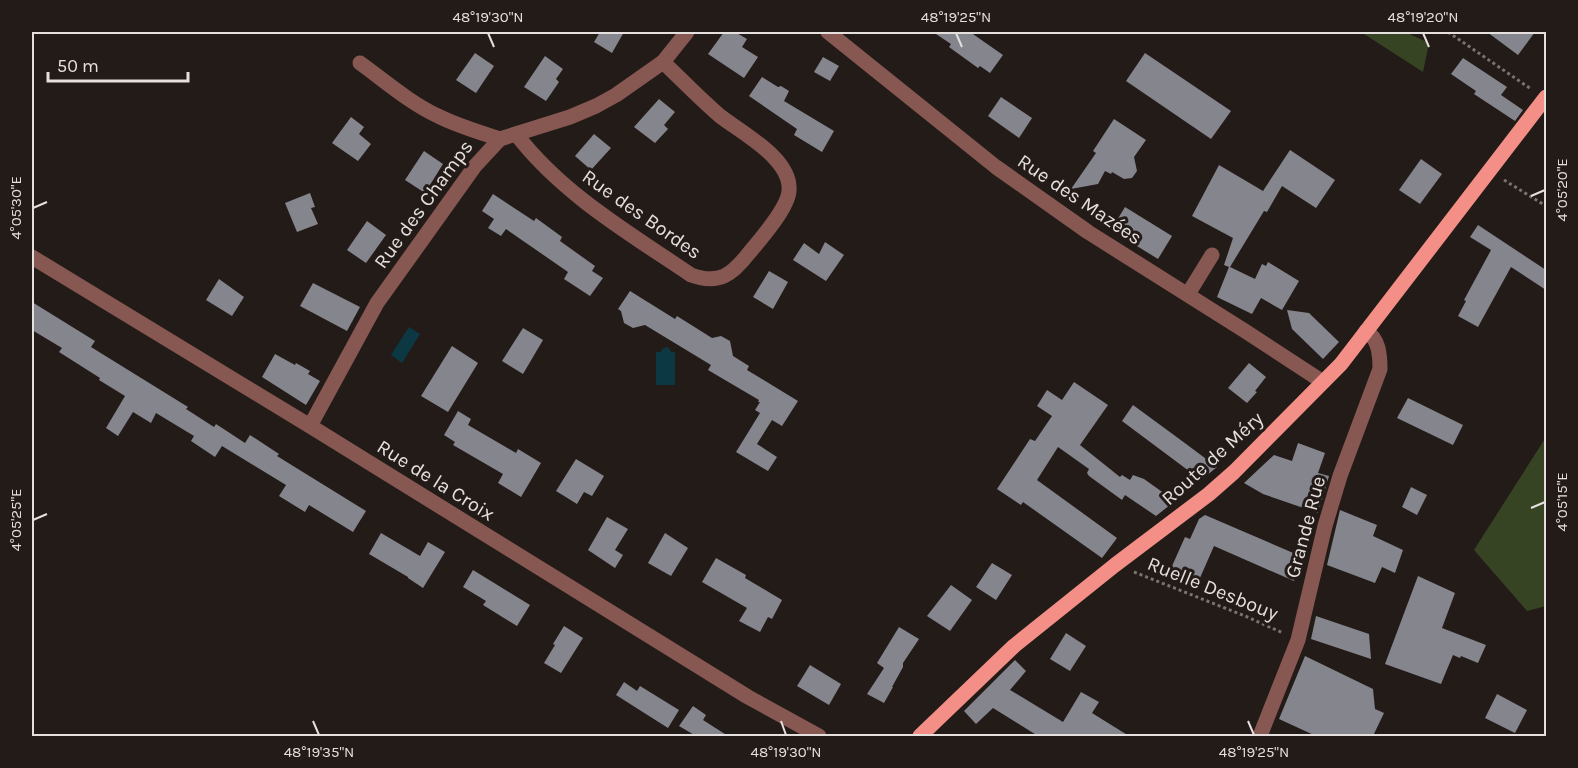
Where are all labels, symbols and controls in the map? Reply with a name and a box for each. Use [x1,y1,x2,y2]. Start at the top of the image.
text: 48°19'30"N [453,8,523,26]
text: 48°19'25"N [921,8,991,26]
text: 48°19'20"N [1388,8,1458,26]
scale bar [48,45,188,83]
text: 50 m [57,55,99,77]
street label: Rue des Champs [369,136,478,273]
street label: Rue des Mazées [1013,149,1146,250]
text: 4°05'20"E [1553,158,1571,222]
street label: Rue des Bordes [578,165,706,264]
text: 4°05'30"E [7,176,25,240]
street label: Route de Méry [1157,407,1268,510]
street label: Rue de la Croix [373,435,499,526]
text: 4°05'15"E [1553,472,1571,532]
street label: Grande Rue [1281,474,1330,581]
text: 4°05'25"E [7,488,25,552]
street label: Ruelle Desbouy [1144,552,1282,625]
text: 48°19'35"N [284,743,354,761]
text: 48°19'30"N [751,743,821,761]
text: 48°19'25"N [1219,743,1289,761]

